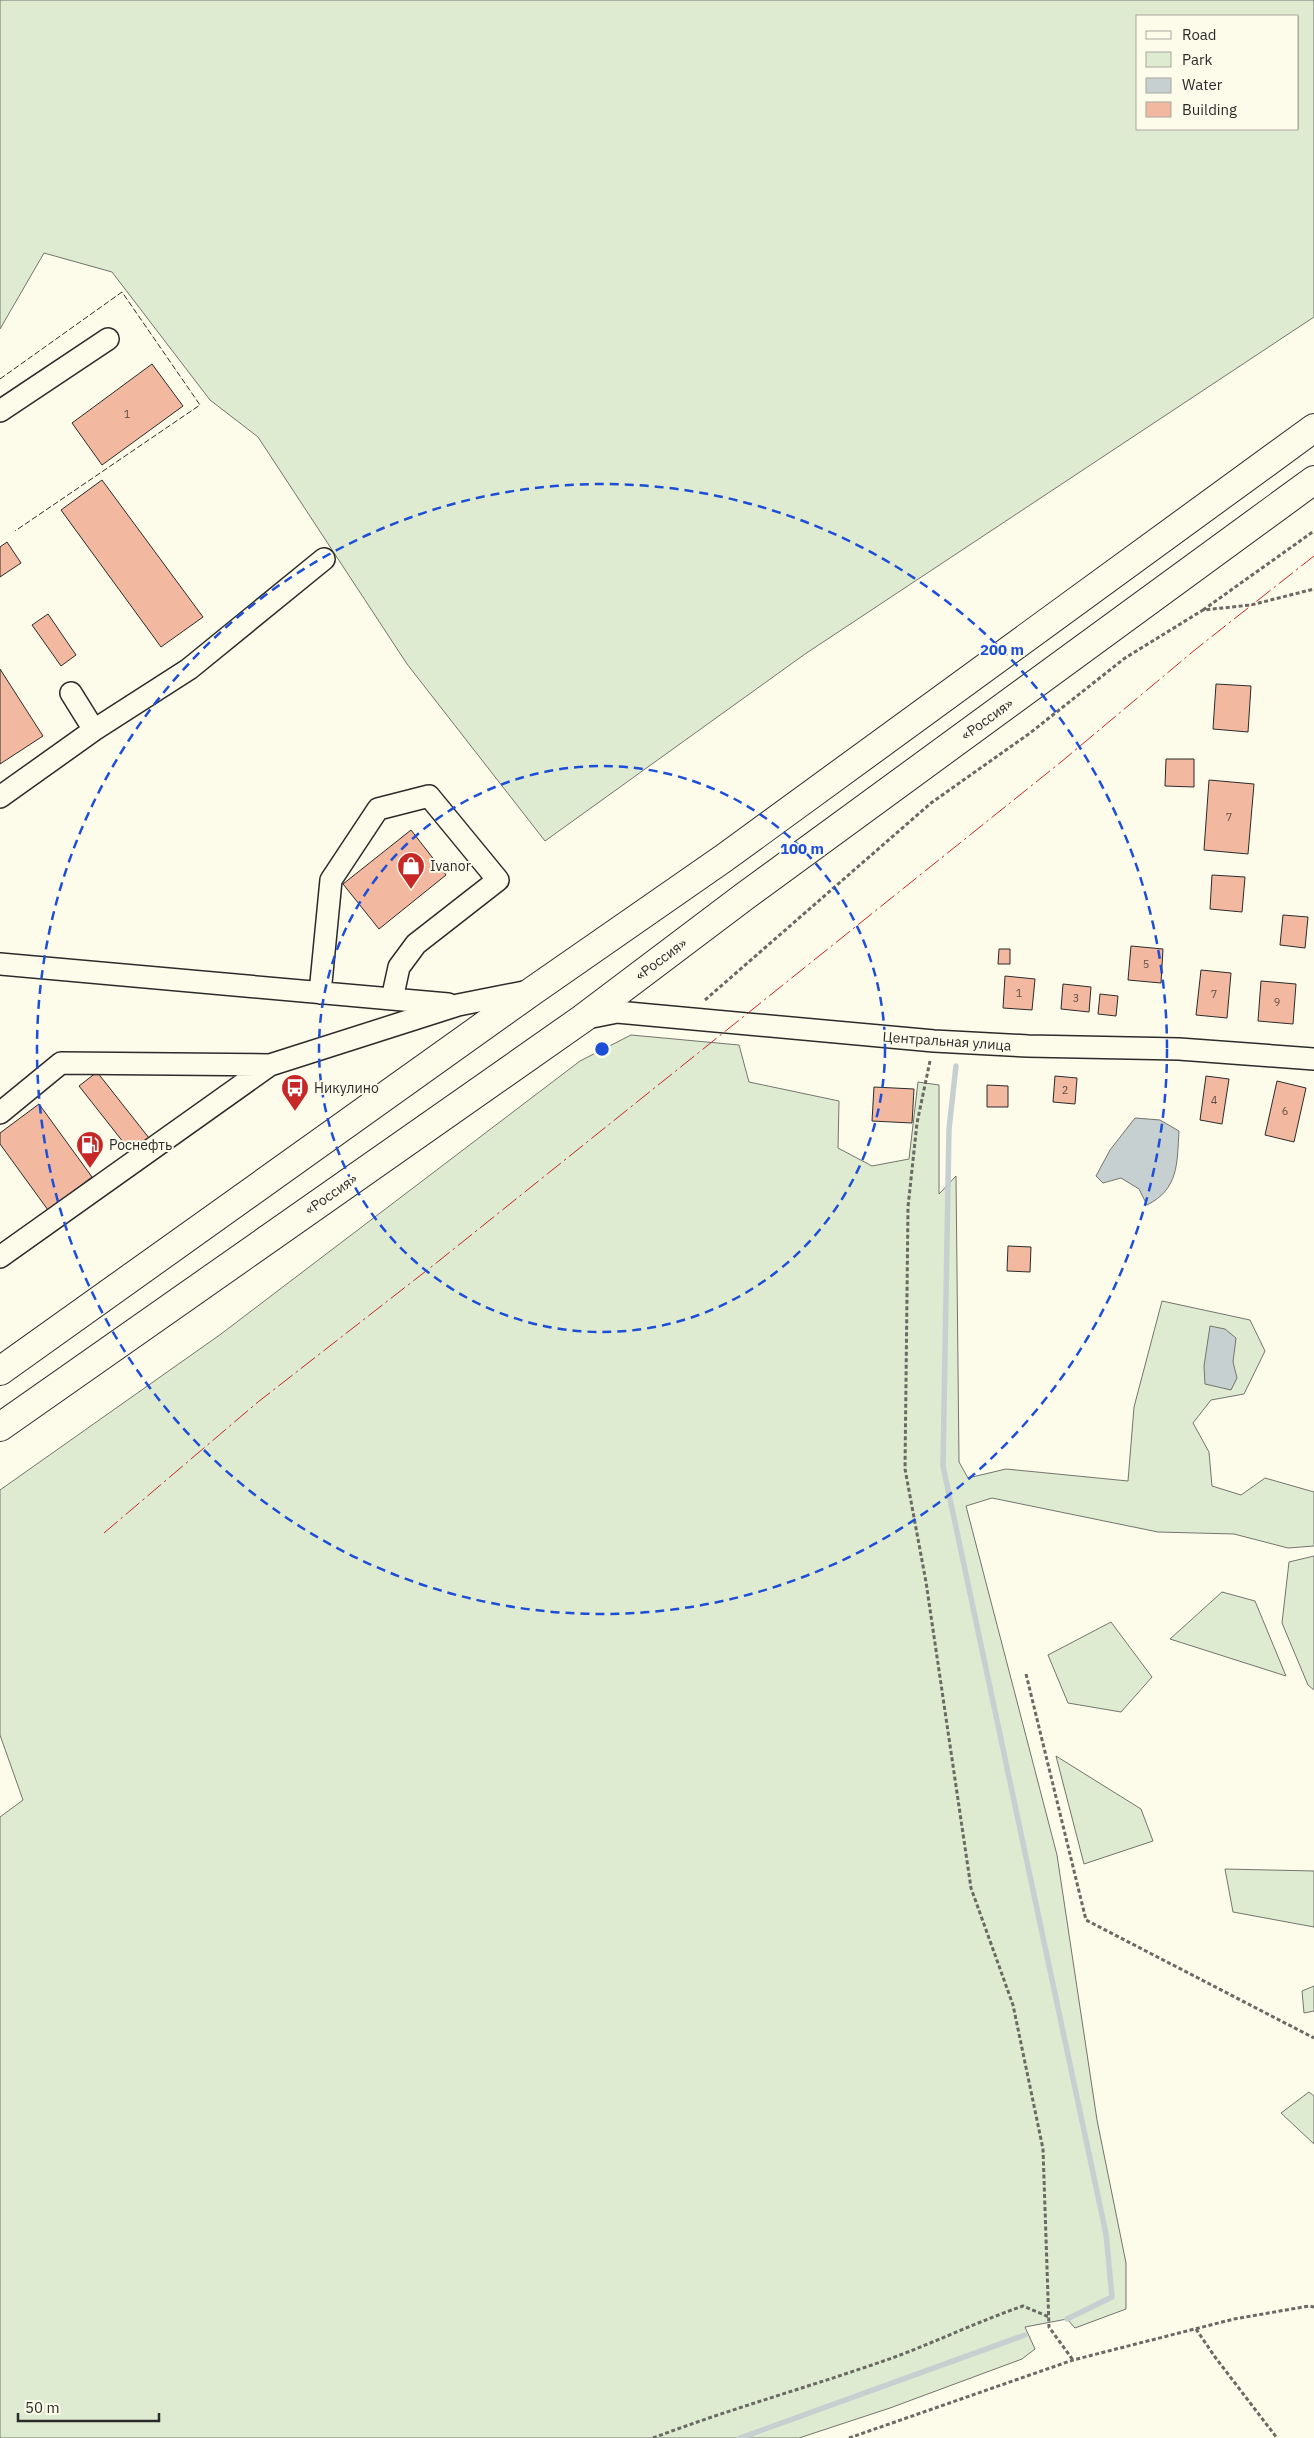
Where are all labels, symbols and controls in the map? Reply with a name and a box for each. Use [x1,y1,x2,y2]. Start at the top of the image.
legend [1136,15,1299,130]
text: Road [1182,25,1217,44]
text: Park [1182,50,1212,69]
text: Water [1182,75,1223,94]
text: Building [1182,100,1237,119]
house number: 1 [124,407,131,421]
text: 200 m [980,640,1024,659]
street label: «Россия» [957,694,1017,744]
house number: 7 [1226,810,1232,824]
text: 100 m [780,839,824,858]
shop icon: Ivanor [396,851,426,890]
place label: Ivanor [430,857,471,875]
street label: «Россия» [632,934,690,984]
house number: 5 [1143,957,1149,971]
house number: 1 [1016,986,1023,1000]
house number: 7 [1211,987,1217,1001]
house number: 3 [1073,991,1079,1005]
house number: 9 [1274,995,1280,1009]
street label: Центральная улица [882,1028,1012,1055]
centre of rings [593,1040,611,1058]
bus stop icon: Никулино [280,1073,310,1112]
place label: Никулино [314,1079,379,1097]
house number: 2 [1062,1083,1068,1097]
house number: 4 [1211,1093,1218,1107]
house number: 6 [1282,1104,1288,1118]
fuel station icon: Роснефть [75,1130,105,1169]
place label: Роснефть [109,1136,172,1154]
street label: «Россия» [301,1169,361,1219]
scale bar [18,2390,159,2422]
text: 50 m [25,2398,60,2417]

